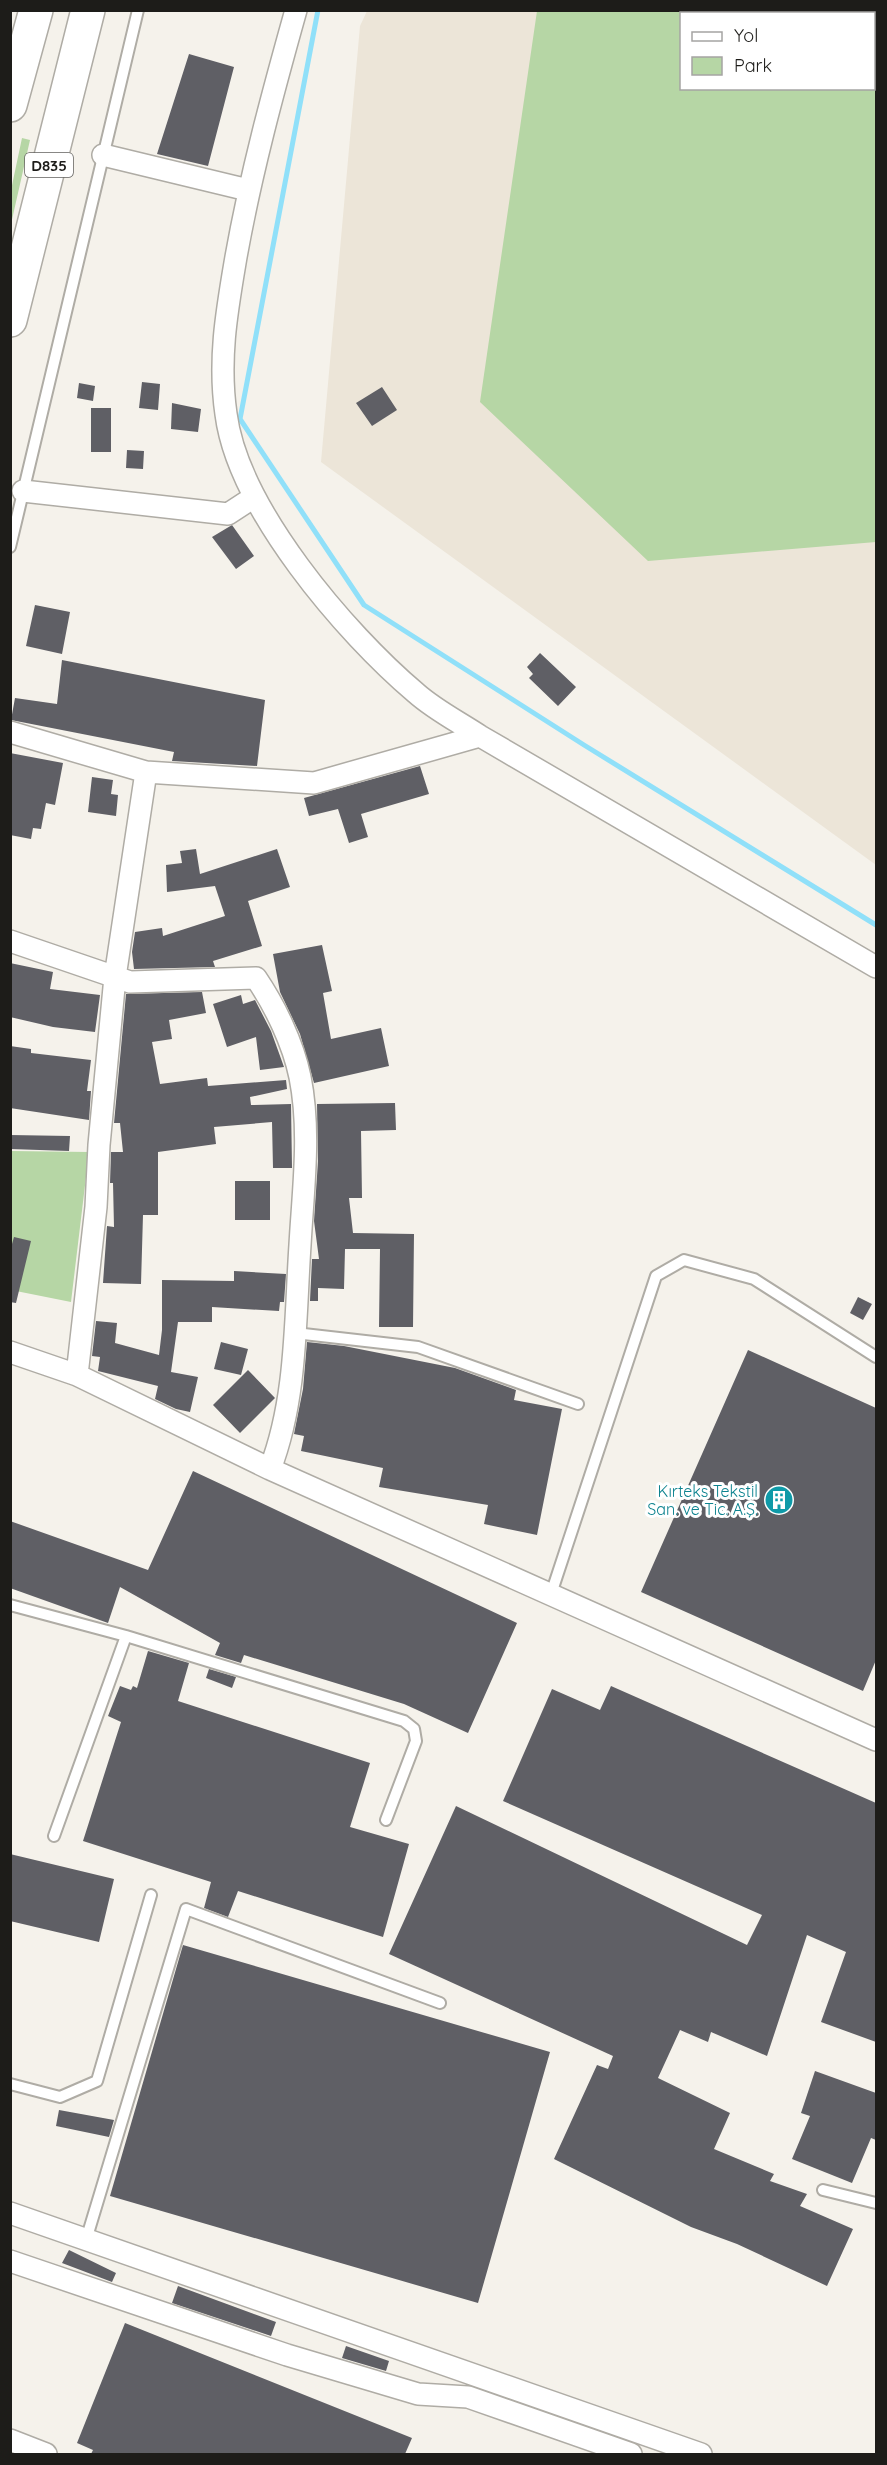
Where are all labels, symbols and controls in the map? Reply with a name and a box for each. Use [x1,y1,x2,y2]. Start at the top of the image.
legend [680,12,875,90]
text: Yol [734,24,758,47]
text: Park [734,54,772,77]
road number: D835 [25,153,73,177]
place label: Kırteks Tekstil San. ve Tic. A.Ş. [647,1481,758,1519]
building icon: Kırteks Tekstil San. ve Tic. A.Ş. [763,1484,795,1516]

